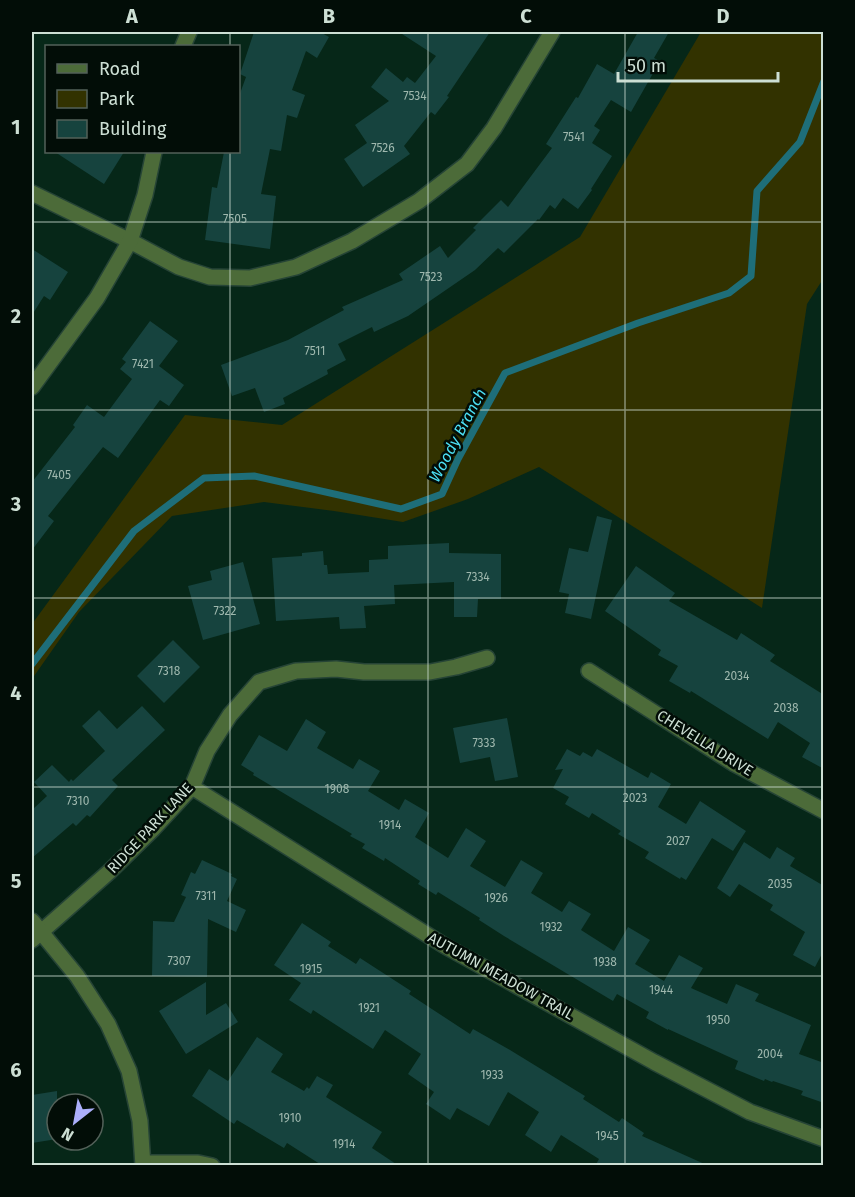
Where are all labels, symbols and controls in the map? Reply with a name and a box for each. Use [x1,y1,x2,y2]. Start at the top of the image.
text: A [125,4,139,28]
text: B [323,4,335,28]
text: C [520,4,532,28]
text: D [716,4,730,28]
legend [45,45,240,153]
scale bar [618,45,778,83]
text: 50 m [627,55,666,77]
text: Road [99,58,141,80]
text: Park [99,88,135,110]
house number: 7534 [403,89,427,103]
text: 1 [11,115,21,139]
text: Building [99,118,167,140]
house number: 7541 [563,130,585,144]
house number: 7526 [371,141,395,155]
house number: 7505 [223,212,247,226]
house number: 7523 [420,270,442,284]
text: 2 [11,304,21,328]
house number: 7511 [305,344,325,358]
house number: 7421 [132,357,154,371]
water label: Woody Branch [425,385,490,485]
house number: 7405 [47,468,71,482]
text: 3 [10,492,21,516]
house number: 7334 [466,570,490,584]
house number: 7322 [214,604,237,618]
house number: 7318 [158,664,181,678]
house number: 2034 [725,669,750,683]
text: 4 [10,681,22,705]
house number: 2038 [773,701,799,715]
street label: CHEVELLA DRIVE [654,706,756,780]
house number: 7333 [472,736,496,750]
street label: RIDGE PARK LANE [103,779,197,877]
house number: 1908 [325,782,350,796]
house number: 2023 [623,791,647,805]
house number: 7310 [67,794,90,808]
house number: 1914 [379,818,402,832]
house number: 2027 [666,834,690,848]
text: 5 [11,869,22,893]
house number: 2035 [768,877,792,891]
house number: 7311 [195,889,217,903]
house number: 1926 [484,891,508,905]
house number: 1932 [539,920,563,934]
street label: AUTUMN MEADOW TRAIL [425,928,578,1024]
house number: 7307 [168,954,190,968]
house number: 1938 [593,955,617,969]
house number: 1915 [300,962,322,976]
house number: 1944 [649,983,674,997]
house number: 1921 [358,1001,380,1015]
house number: 1950 [706,1013,730,1027]
house number: 2004 [757,1047,783,1061]
text: 6 [10,1058,22,1082]
house number: 1933 [480,1068,504,1082]
north arrow [45,1092,105,1152]
house number: 1910 [278,1111,302,1125]
text: N [58,1124,77,1145]
house number: 1945 [595,1129,619,1143]
house number: 1914 [333,1137,356,1151]

